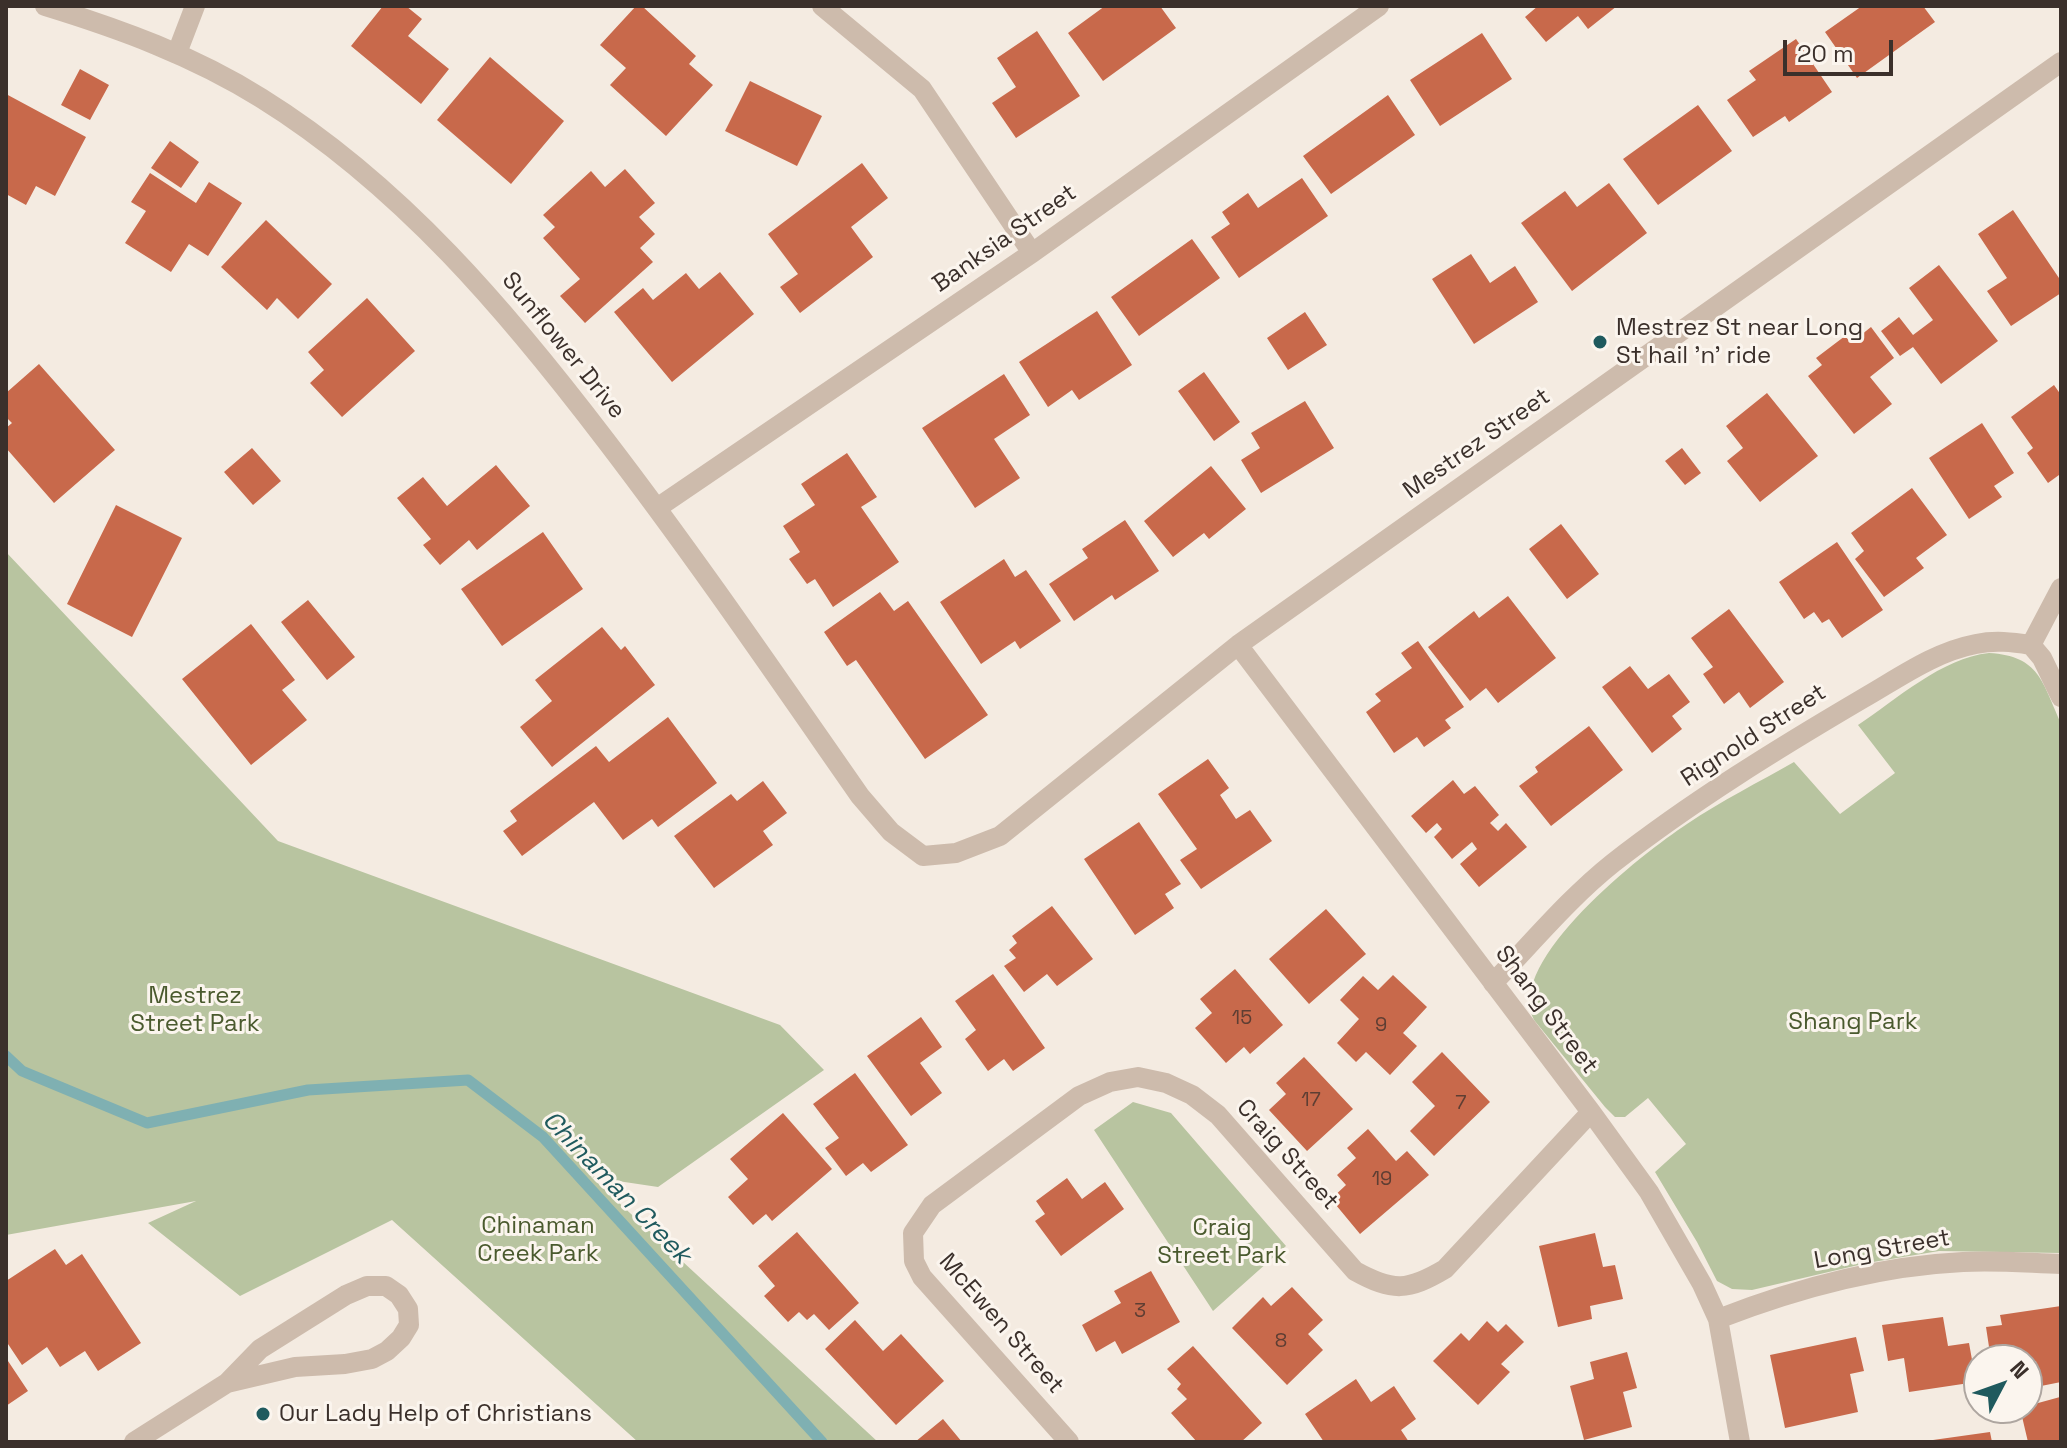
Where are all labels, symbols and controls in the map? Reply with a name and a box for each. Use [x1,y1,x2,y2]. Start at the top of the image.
scale bar [1787,24,1897,74]
text: 20 m [1797,38,1854,69]
street label: Banksia Street [928,179,1082,299]
street label: Sunflower Drive [495,267,631,425]
place label: Mestrez St near Long St hail 'n' ride [1616,314,1863,370]
marker: Mestrez St near Long St hail 'n' ride [1591,333,1609,351]
street label: Mestrez Street [1398,383,1556,505]
street label: Rignold Street [1676,678,1832,794]
street label: Shang Street [1489,940,1603,1080]
park label: Mestrez Street Park [130,982,260,1038]
house number: 15 [1232,1007,1252,1031]
park label: Shang Park [1788,1008,1918,1036]
house number: 9 [1375,1014,1387,1038]
house number: 17 [1301,1089,1321,1113]
house number: 7 [1455,1092,1467,1116]
street label: Craig Street [1230,1094,1344,1216]
water label: Chinaman Creek [535,1105,697,1271]
house number: 19 [1372,1168,1392,1192]
park label: Chinaman Creek Park [477,1212,599,1268]
park label: Craig Street Park [1157,1214,1287,1270]
street label: Long Street [1812,1224,1952,1276]
street label: McEwen Street [932,1248,1070,1400]
house number: 3 [1134,1300,1146,1324]
house number: 8 [1275,1330,1287,1354]
north arrow [1963,1344,2043,1424]
text: N [2004,1355,2035,1384]
place label: Our Lady Help of Christians [279,1400,592,1428]
marker: Our Lady Help of Christians [254,1405,272,1423]

